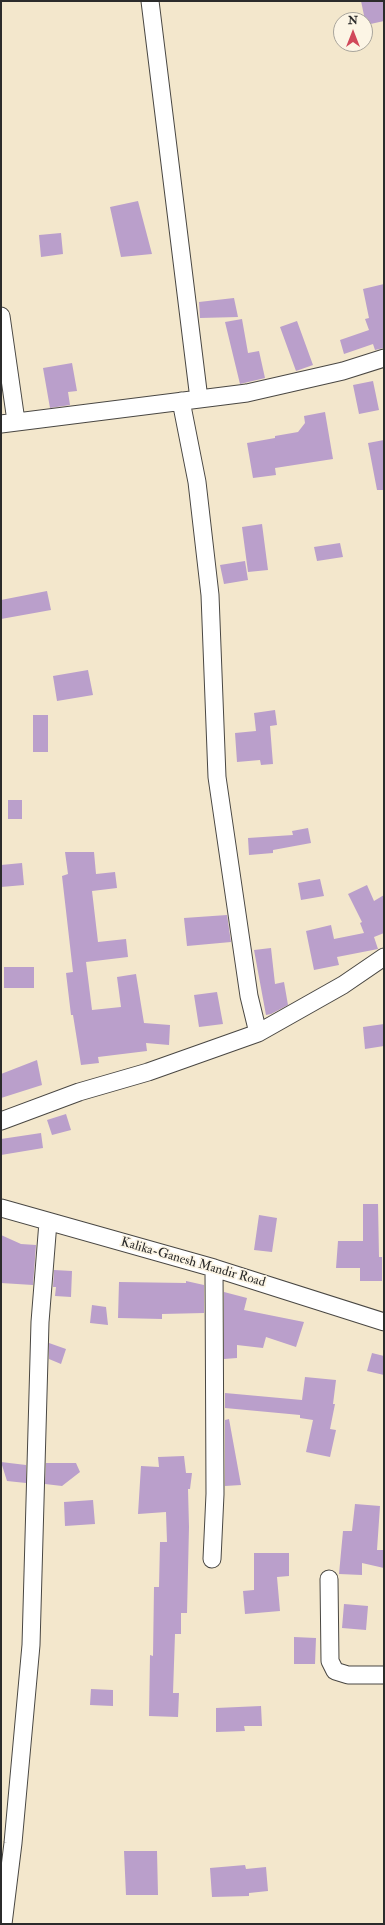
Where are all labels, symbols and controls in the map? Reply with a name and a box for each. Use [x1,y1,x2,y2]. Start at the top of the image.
north arrow [333,12,373,52]
text: N [348,14,358,27]
street label: Kalika-Ganesh Mandir Road [119,1235,267,1291]

